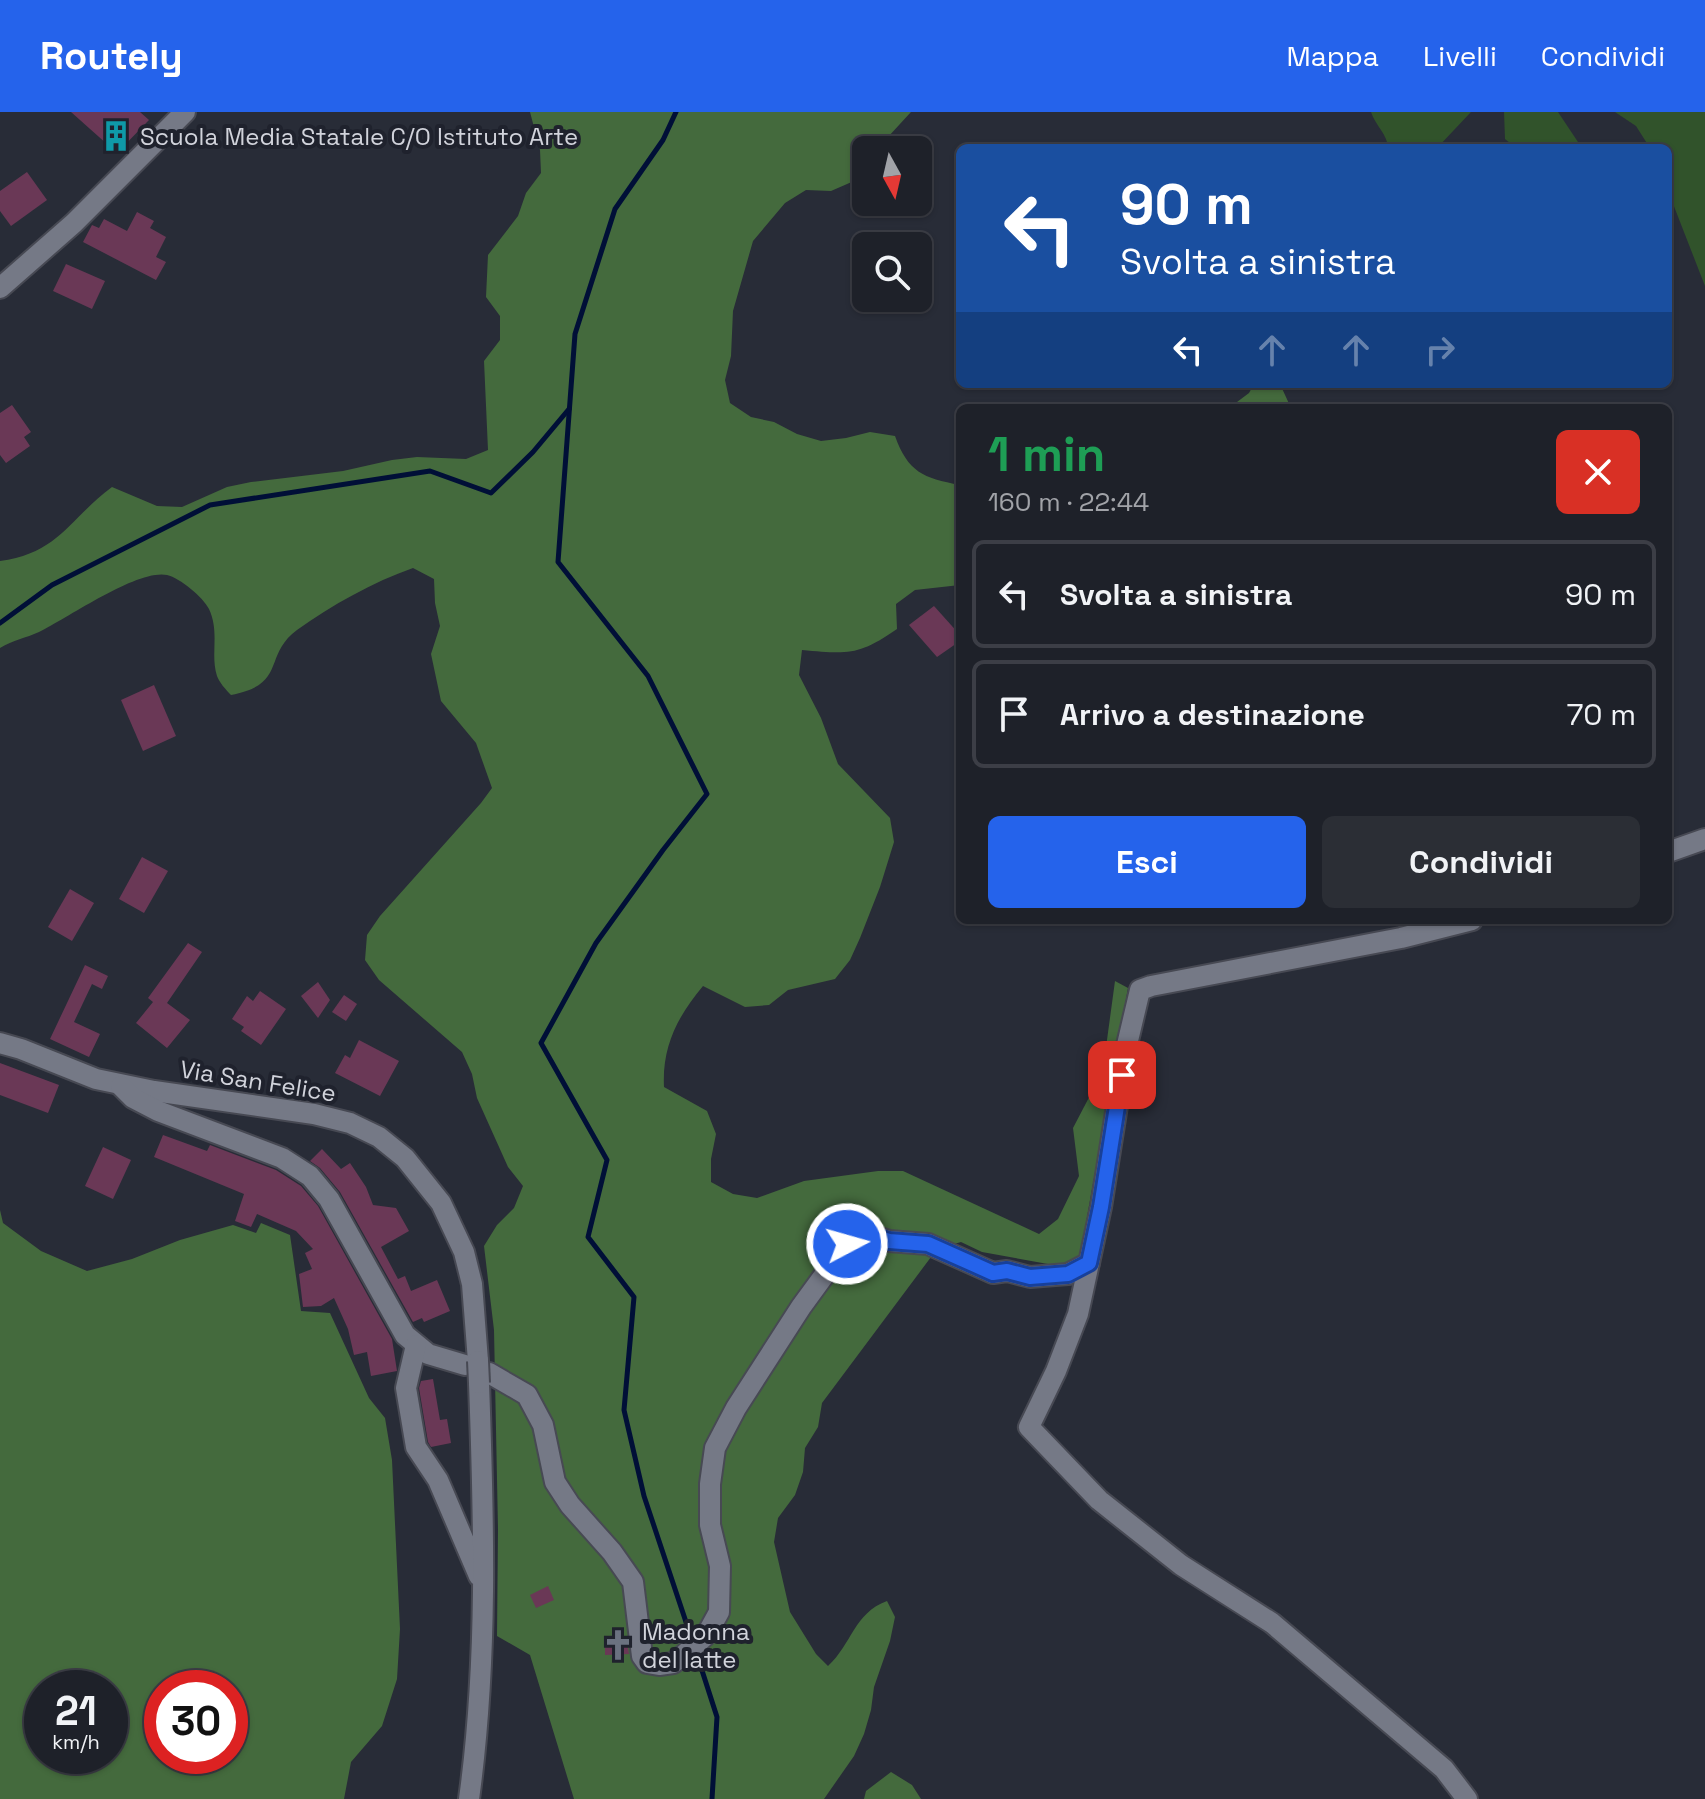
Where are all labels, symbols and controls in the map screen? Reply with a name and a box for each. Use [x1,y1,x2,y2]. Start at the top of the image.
text: Routely [40,32,183,80]
text: Mappa [1286,38,1379,74]
text: Livelli [1423,38,1497,74]
text: Condividi [1541,38,1665,74]
building icon: Scuola Media Statale C/O Istituto Arte [99,119,133,153]
place label: Scuola Media Statale C/O Istituto Arte [140,121,578,152]
north arrow [852,136,932,216]
map controls [852,136,932,312]
text: 90 m [1120,169,1253,240]
icon: left [988,176,1092,280]
button: search [852,232,932,312]
text: Svolta a sinistra [1120,239,1396,285]
icon: left [1166,328,1210,372]
icon: ahead [1250,328,1294,372]
icon: ahead [1334,328,1378,372]
icon: right [1418,328,1462,372]
text: 1 min [988,424,1105,485]
button: close [1556,430,1640,514]
text: 160 m · 22:44 [988,485,1149,519]
icon: left [992,572,1036,616]
text: Svolta a sinistra [1060,575,1292,614]
text: 90 m [1565,575,1636,614]
icon: arrive [992,692,1036,736]
text: Arrivo a destinazione [1060,695,1365,734]
text: 70 m [1567,695,1636,734]
button: Esci [988,816,1306,908]
button: Condividi [1322,816,1640,908]
pin [1088,1041,1156,1109]
street label: Via San Felice [178,1053,338,1109]
icon: arrive [1100,1053,1144,1097]
position arrow [805,1202,889,1286]
place label: Madonna del latte [642,1616,750,1675]
church icon: Madonna del latte [601,1628,635,1662]
speed limit sign: 30 [144,1670,248,1774]
text: 21 [55,1686,97,1737]
text: km/h [52,1729,100,1755]

